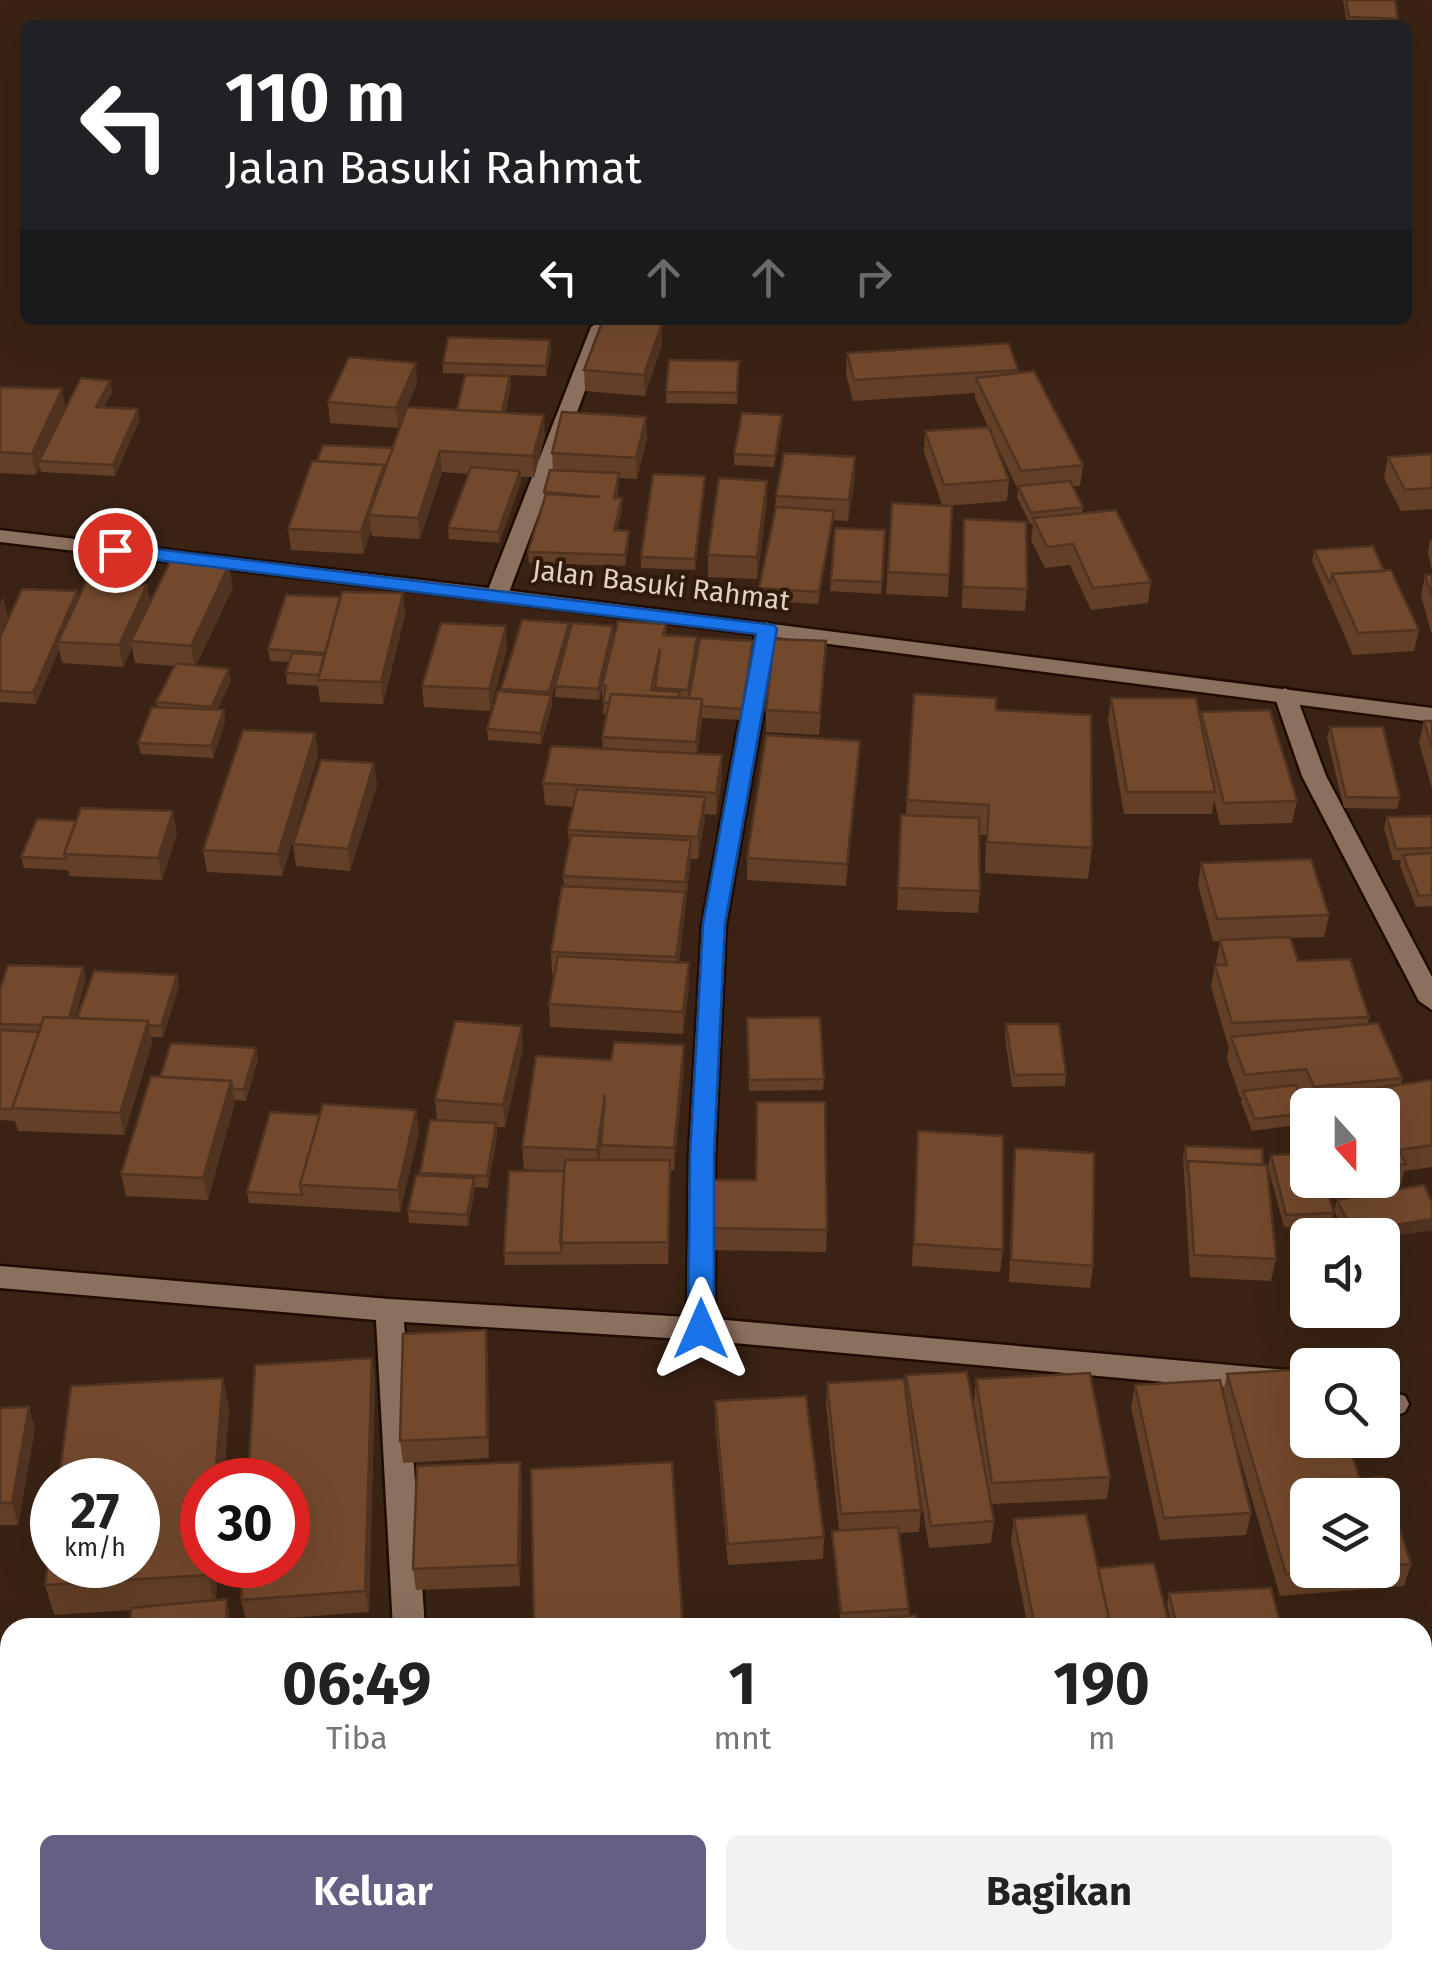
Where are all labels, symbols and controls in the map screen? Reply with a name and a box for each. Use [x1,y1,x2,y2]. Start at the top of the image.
text: 110 m [225,56,405,140]
icon: left [60,60,190,190]
text: Jalan Basuki Rahmat [225,141,642,195]
icon: left [531,250,586,305]
icon: ahead [636,250,691,305]
icon: ahead [741,250,796,305]
icon: right [846,250,901,305]
pin [73,508,158,593]
icon: arrive [88,523,143,578]
street label: Jalan Basuki Rahmat [530,553,793,617]
north arrow [1290,1088,1400,1198]
map controls [1290,1088,1400,1588]
button: sound [1290,1218,1400,1328]
position arrow [649,1277,753,1381]
button: search [1290,1348,1400,1458]
speed limit sign: 30 [180,1458,310,1588]
button: layers [1290,1478,1400,1588]
text: 27 [71,1481,119,1541]
text: km/h [64,1533,126,1563]
text: 06:49 [282,1648,431,1720]
text: 1 [728,1648,756,1720]
text: 190 [1053,1648,1150,1720]
text: Tiba [326,1719,388,1757]
text: mnt [714,1719,771,1757]
text: m [1088,1719,1115,1757]
button: Keluar [40,1835,706,1950]
button: Bagikan [726,1835,1392,1950]

